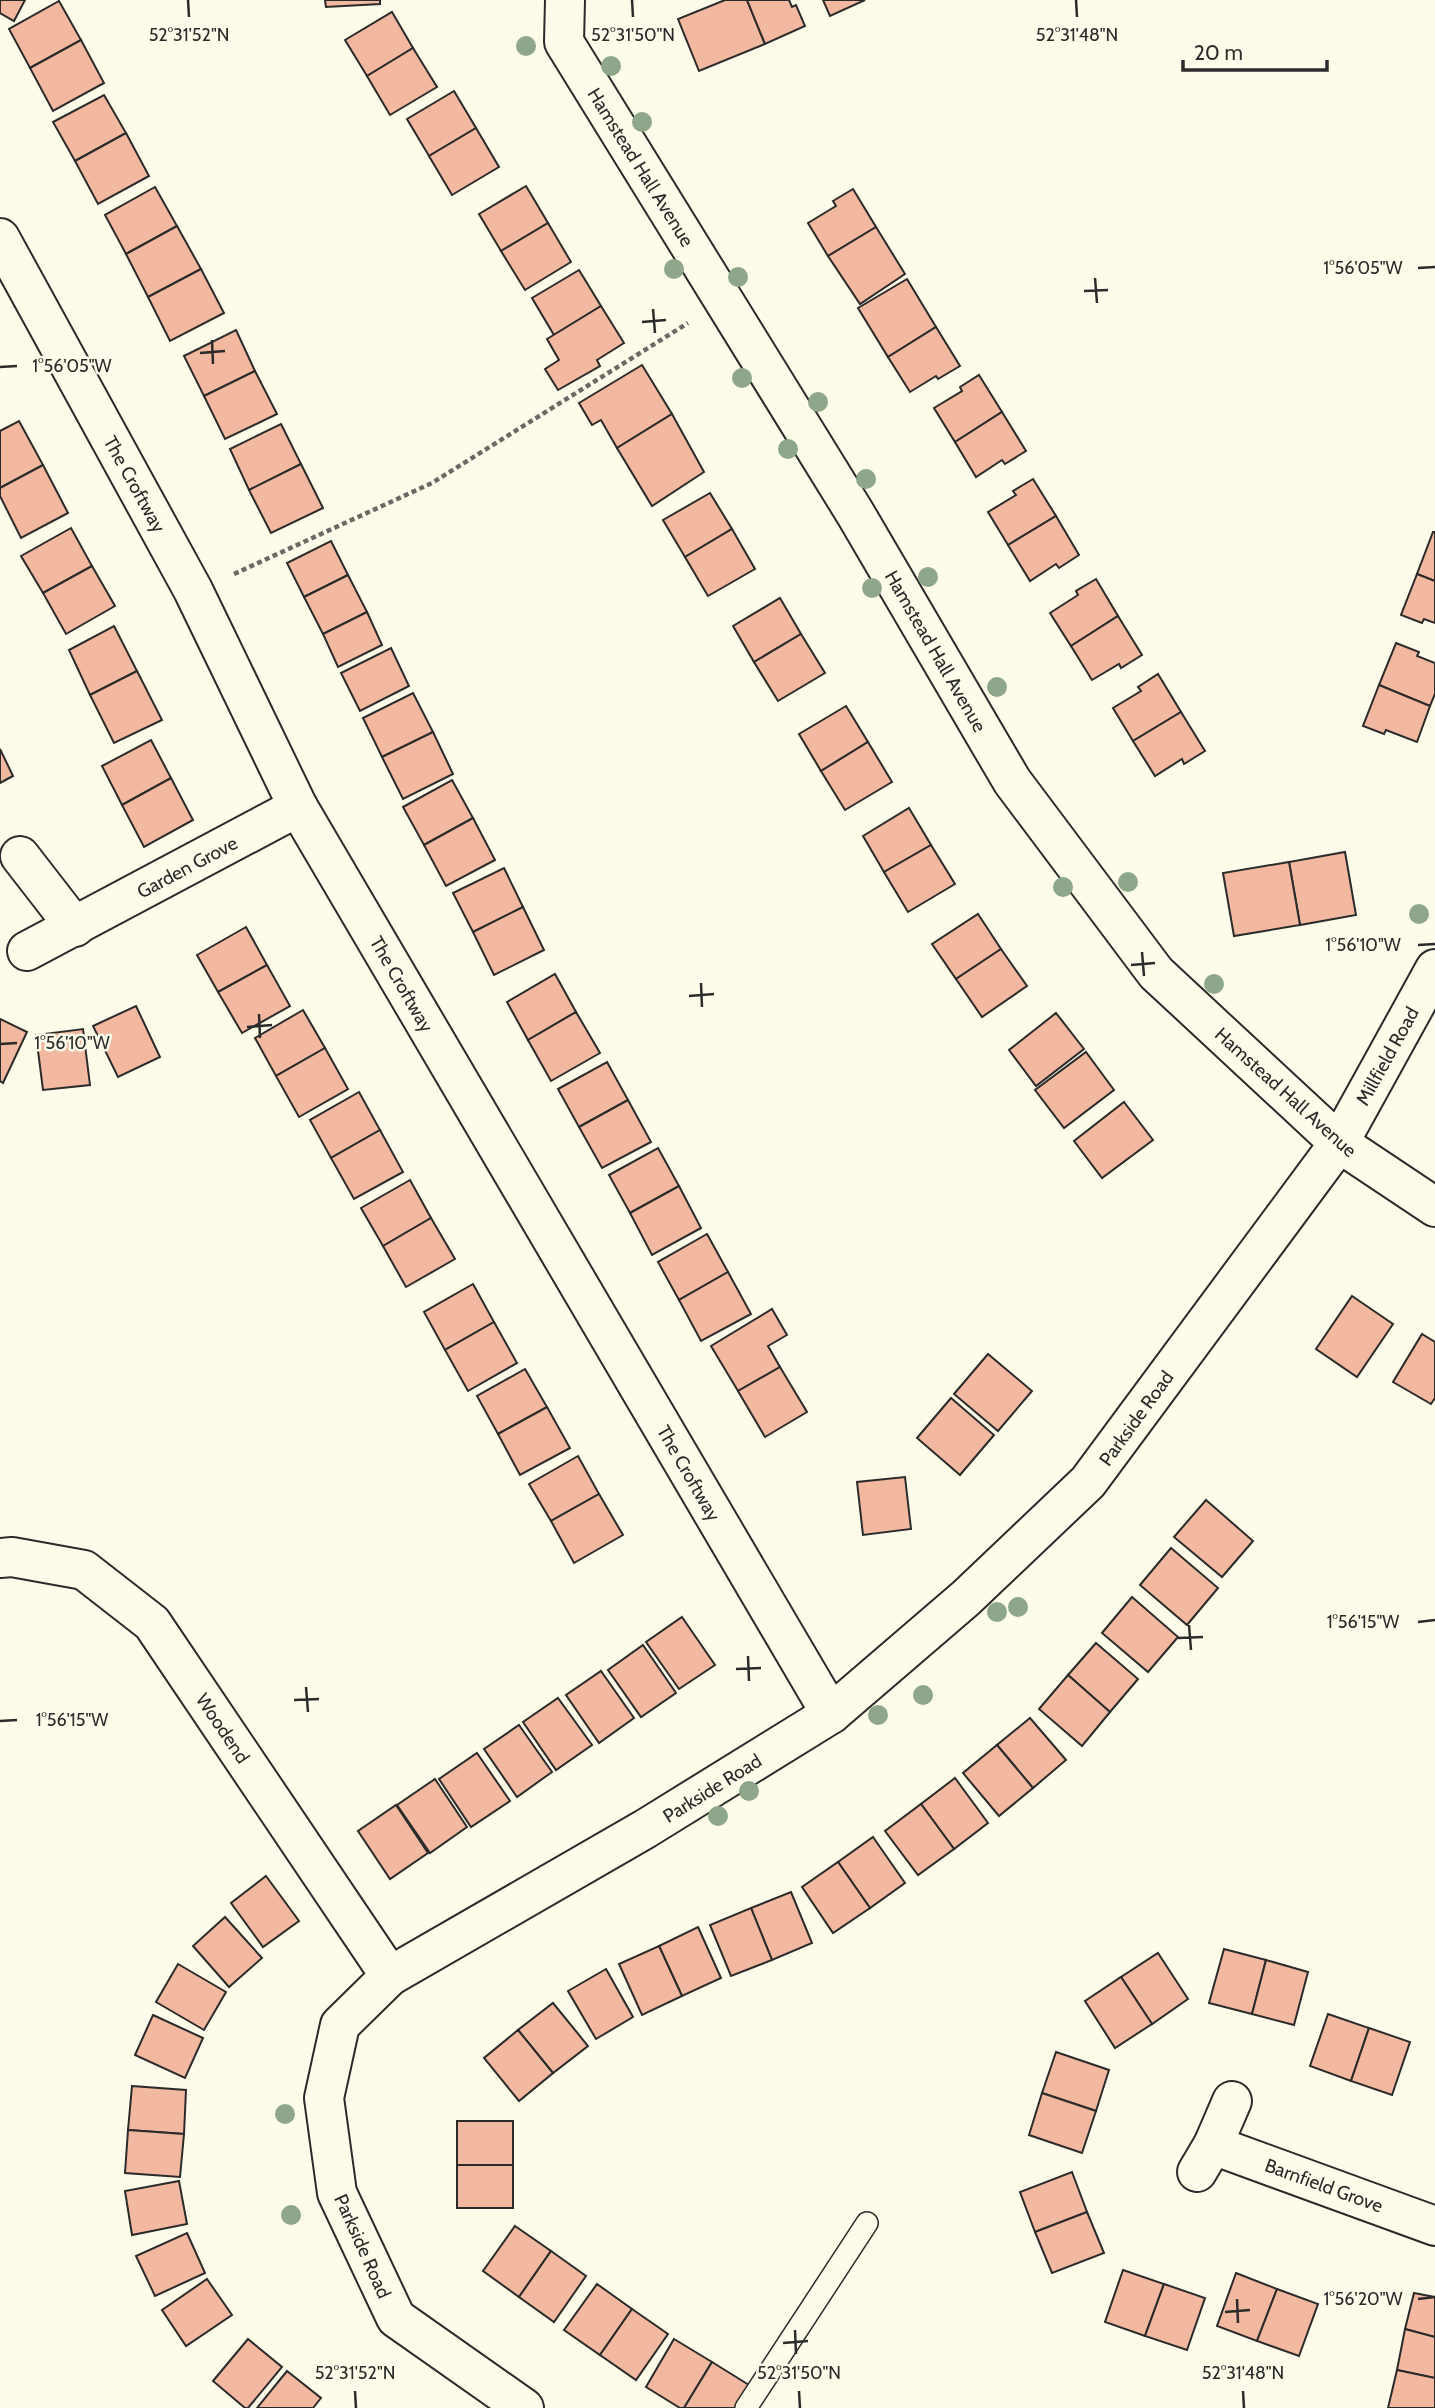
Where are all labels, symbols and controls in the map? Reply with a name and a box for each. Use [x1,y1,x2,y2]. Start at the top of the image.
text: 52°31'52"N [149,24,229,46]
text: 52°31'50"N [591,24,675,46]
text: 52°31'48"N [1036,24,1118,46]
scale bar [1183,28,1326,72]
text: 20 m [1194,40,1243,65]
street label: Hamstead Hall Avenue [582,84,699,251]
text: 1°56'05"W [1323,257,1403,279]
text: 1°56'05"W [32,355,112,377]
street label: The Croftway [99,432,171,537]
street label: Hamstead Hall Avenue [880,566,991,736]
street label: Garden Grove [133,831,242,904]
street label: The Croftway [365,932,438,1037]
text: 1°56'10"W [1325,934,1401,956]
street label: Millfield Road [1351,1003,1424,1109]
street label: Hamstead Hall Avenue [1210,1023,1361,1162]
text: 1°56'10"W [34,1032,110,1054]
street label: Parkside Road [1094,1366,1179,1470]
street label: The Croftway [652,1421,725,1526]
text: 1°56'15"W [1327,1611,1399,1633]
street label: Woodend [191,1689,254,1768]
text: 1°56'15"W [36,1709,108,1731]
street label: Parkside Road [659,1749,766,1828]
street label: Barnfield Grove [1262,2153,1386,2218]
street label: Parkside Road [329,2190,396,2302]
text: 1°56'20"W [1324,2288,1403,2310]
text: 52°31'52"N [315,2362,395,2384]
text: 52°31'50"N [757,2362,841,2384]
text: 52°31'48"N [1202,2362,1284,2384]

